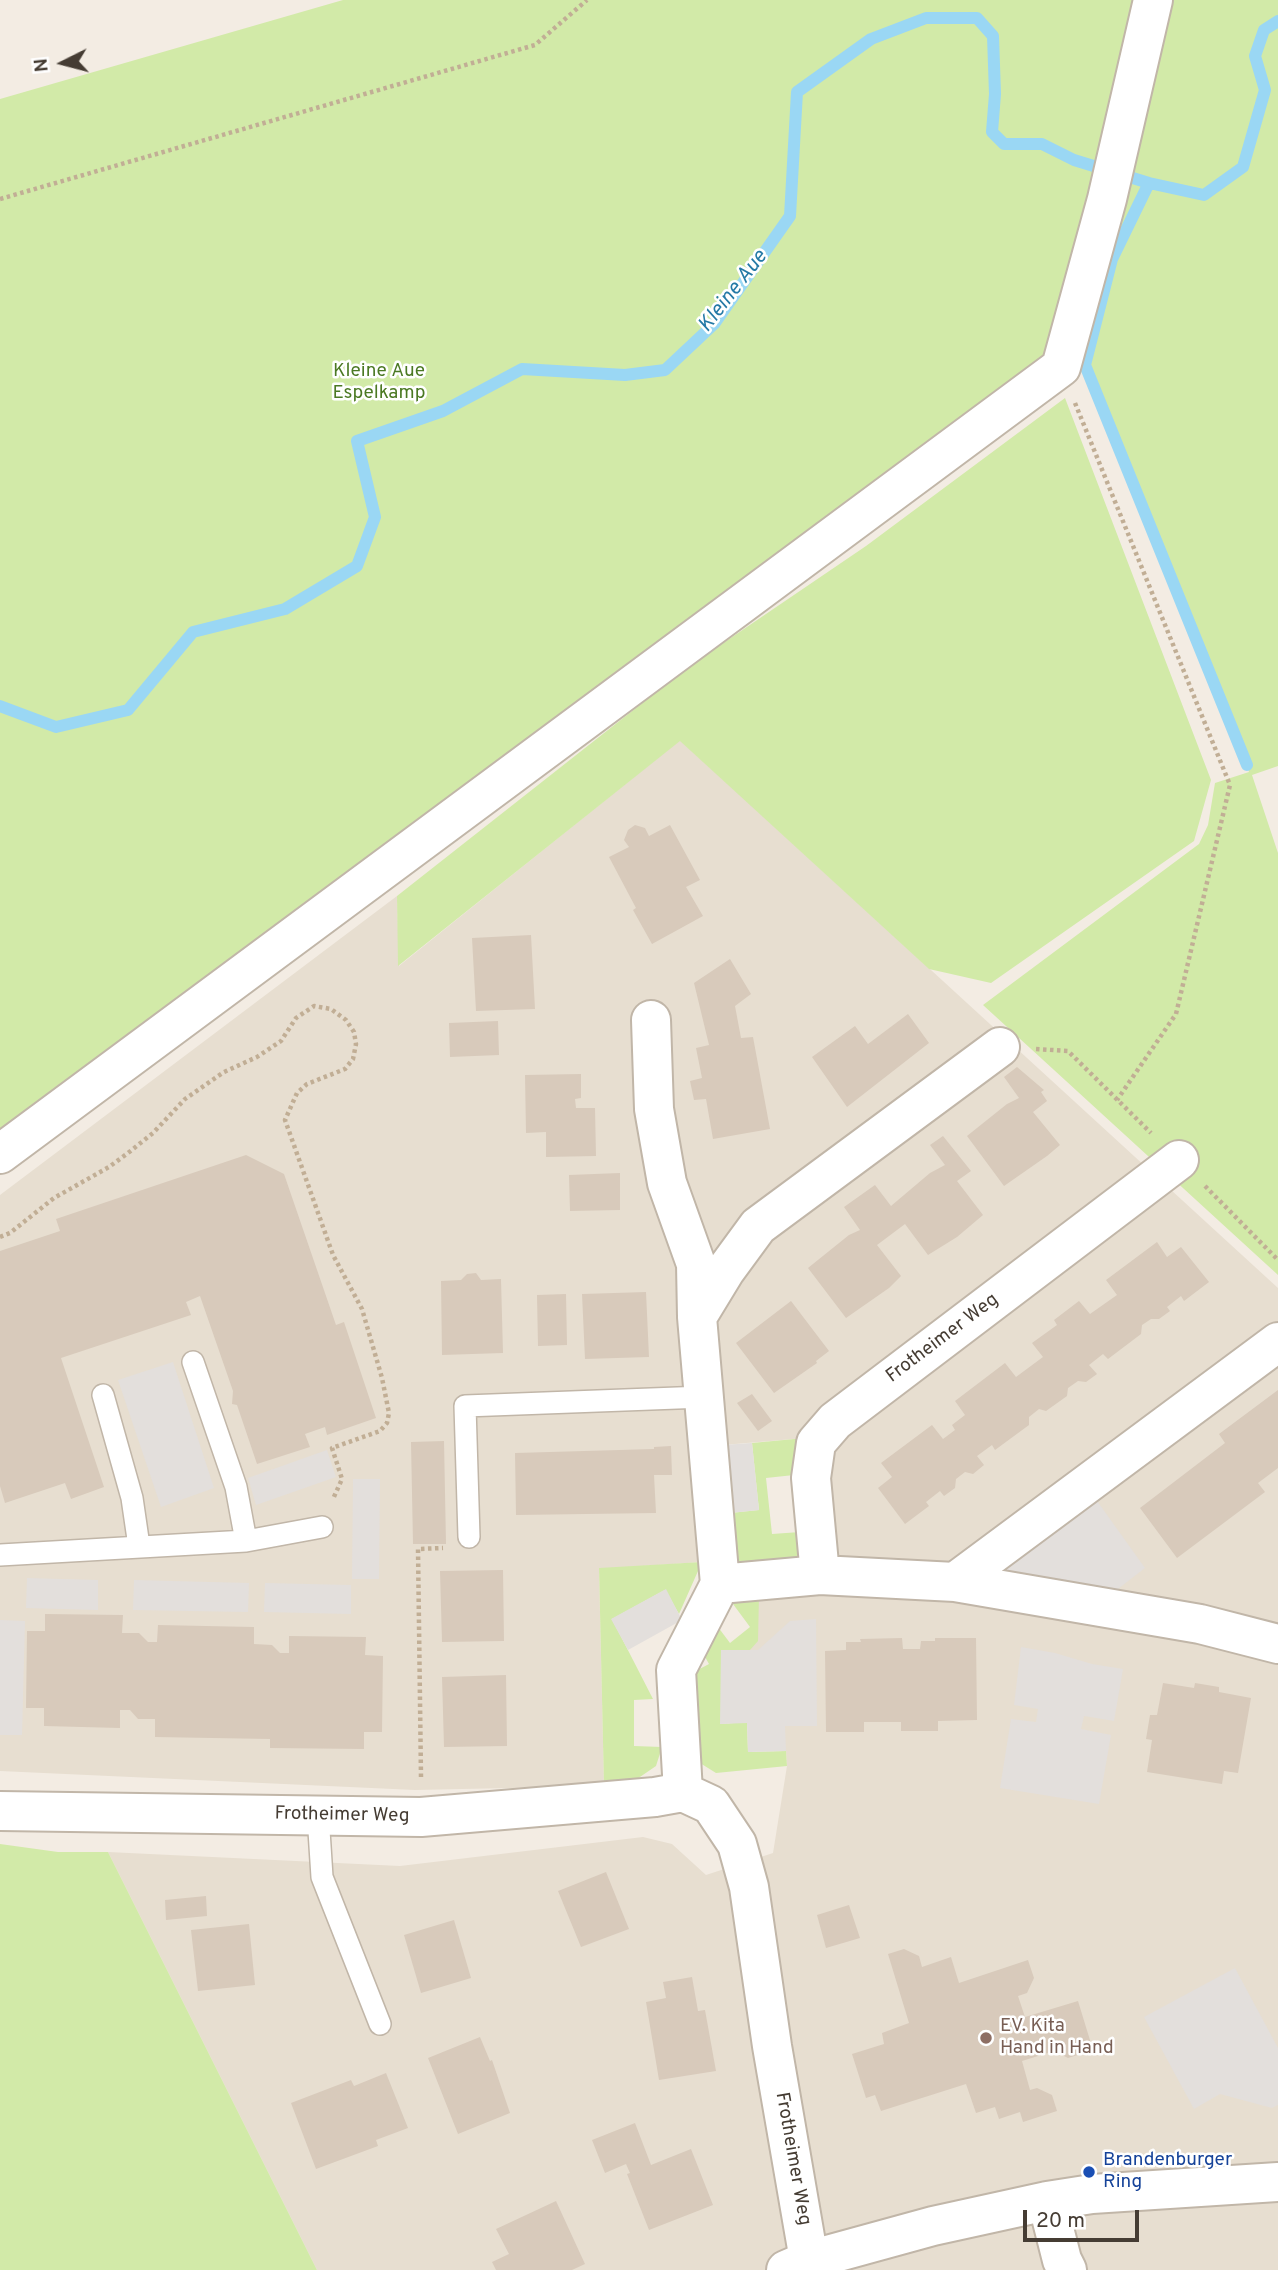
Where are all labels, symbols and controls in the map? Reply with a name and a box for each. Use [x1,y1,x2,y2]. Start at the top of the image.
north arrow [28,28,98,98]
text: N [29,57,55,73]
water label: Kleine Aue [694,246,774,338]
park label: Kleine Aue Espelkamp [332,361,426,405]
street label: Frotheimer Weg [882,1289,1004,1389]
street label: Frotheimer Weg [274,1803,410,1829]
place label: EV. Kita Hand in Hand [1000,2016,1114,2060]
marker: EV. Kita Hand in Hand [978,2030,994,2046]
street label: Frotheimer Weg [769,2091,815,2227]
place label: Brandenburger Ring [1103,2150,1232,2194]
marker: Brandenburger Ring [1081,2164,1097,2180]
scale bar [1026,2196,1142,2240]
text: 20 m [1036,2208,1085,2235]

